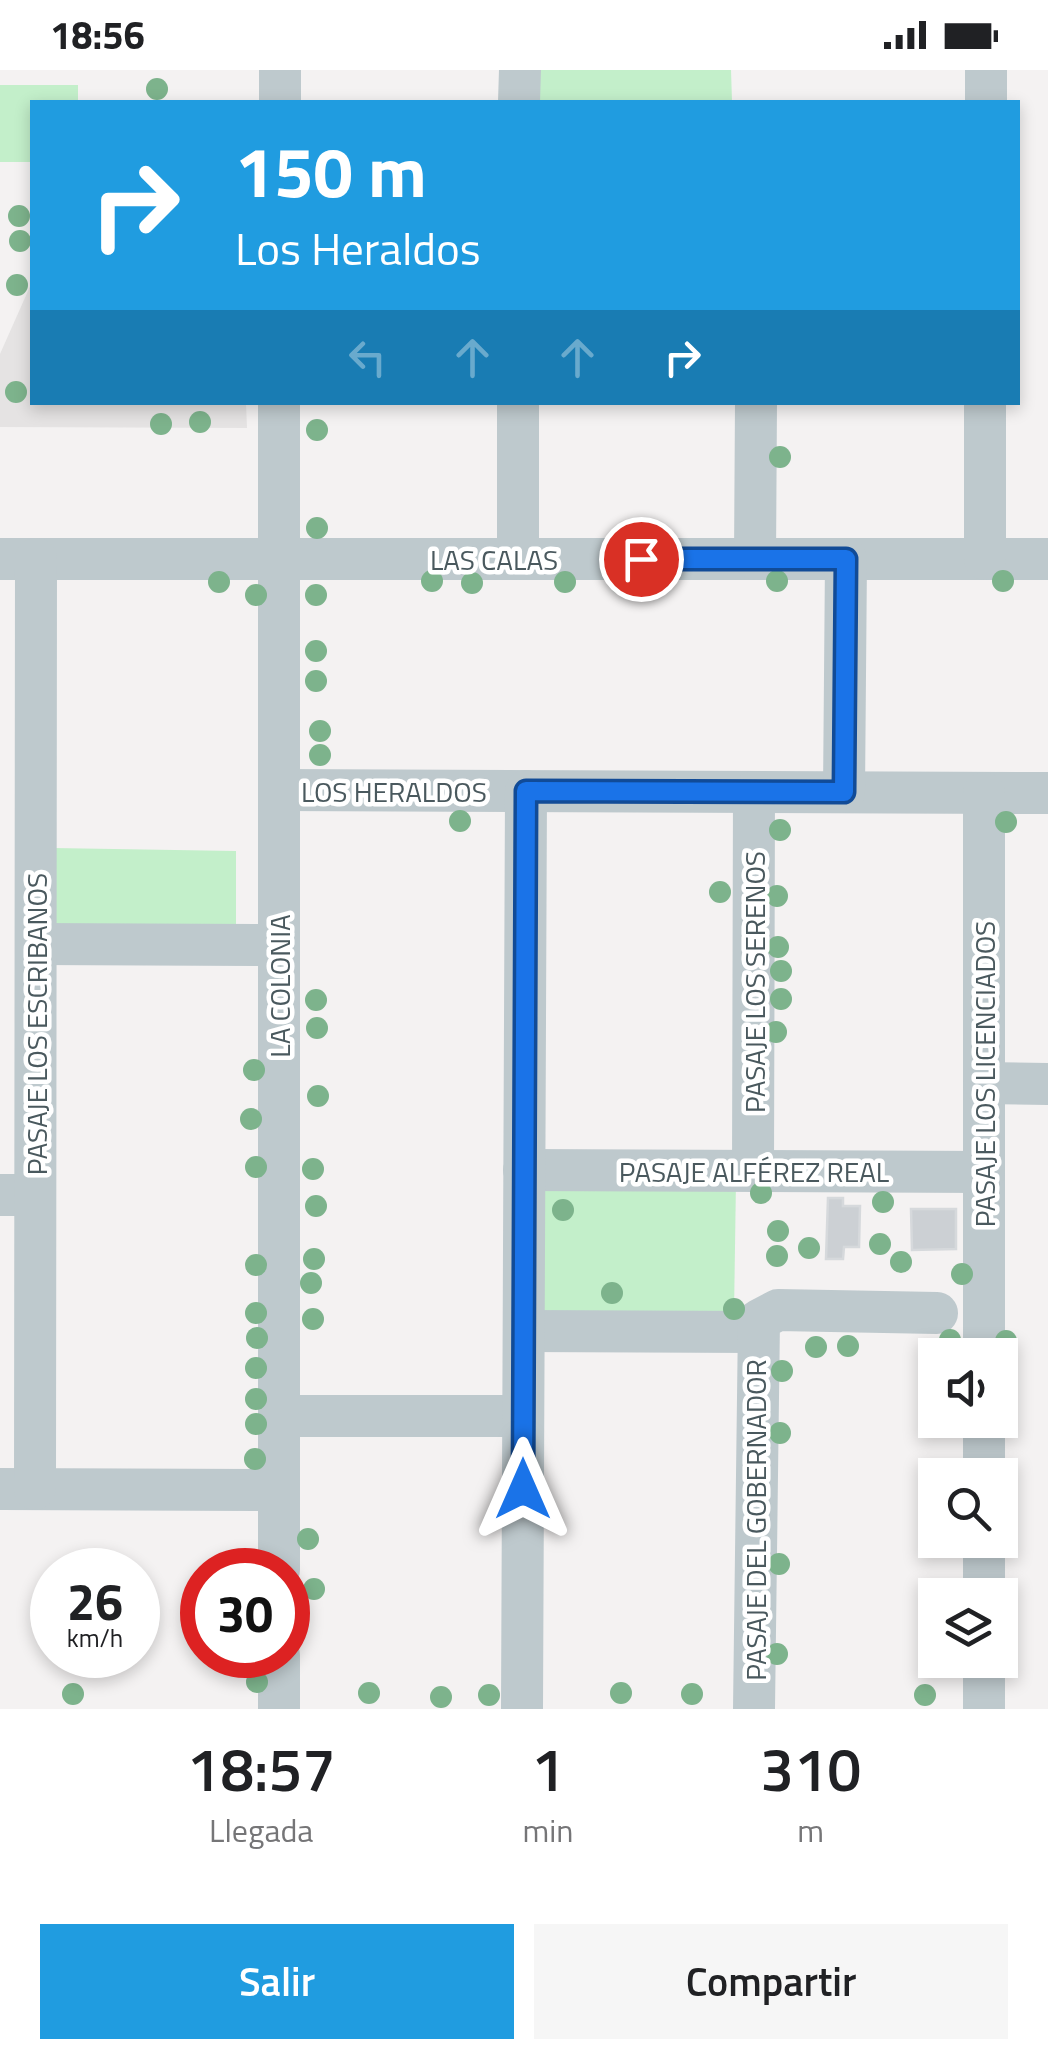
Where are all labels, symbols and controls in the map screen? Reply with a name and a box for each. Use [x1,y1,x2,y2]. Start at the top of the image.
text: 18:56 [50,6,145,64]
text: 150 m [235,118,427,224]
icon: right [70,140,200,270]
text: Los Heraldos [235,214,481,282]
icon: left [340,330,395,385]
icon: ahead [445,330,500,385]
icon: ahead [550,330,605,385]
icon: right [655,330,710,385]
pin [599,517,684,602]
icon: arrive [614,532,669,587]
street label: LAS CALAS [430,538,558,581]
street label: LOS HERALDOS [301,770,487,813]
street label: PASAJE LOS SERENOS [733,851,776,1113]
street label: PASAJE LOS ESCRIBANOS [15,873,58,1175]
street label: LA COLONIA [258,914,301,1058]
street label: PASAJE LOS LICENCIADOS [963,921,1006,1227]
street label: PASAJE ALFÉREZ REAL [619,1150,890,1193]
map controls [918,1338,1018,1678]
button: sound [918,1338,1018,1438]
street label: PASAJE DEL GOBERNADOR [734,1359,777,1681]
position arrow [471,1437,575,1541]
button: search [918,1458,1018,1558]
speed limit sign: 30 [180,1548,310,1678]
text: 26 [67,1563,123,1639]
button: layers [918,1578,1018,1678]
text: km/h [67,1619,123,1657]
text: 18:57 [187,1723,336,1814]
text: 1 [531,1723,565,1814]
text: 310 [760,1723,861,1814]
text: Llegada [209,1806,313,1854]
text: min [522,1806,573,1854]
text: m [797,1806,824,1854]
button: Salir [40,1924,514,2039]
button: Compartir [534,1924,1008,2039]

